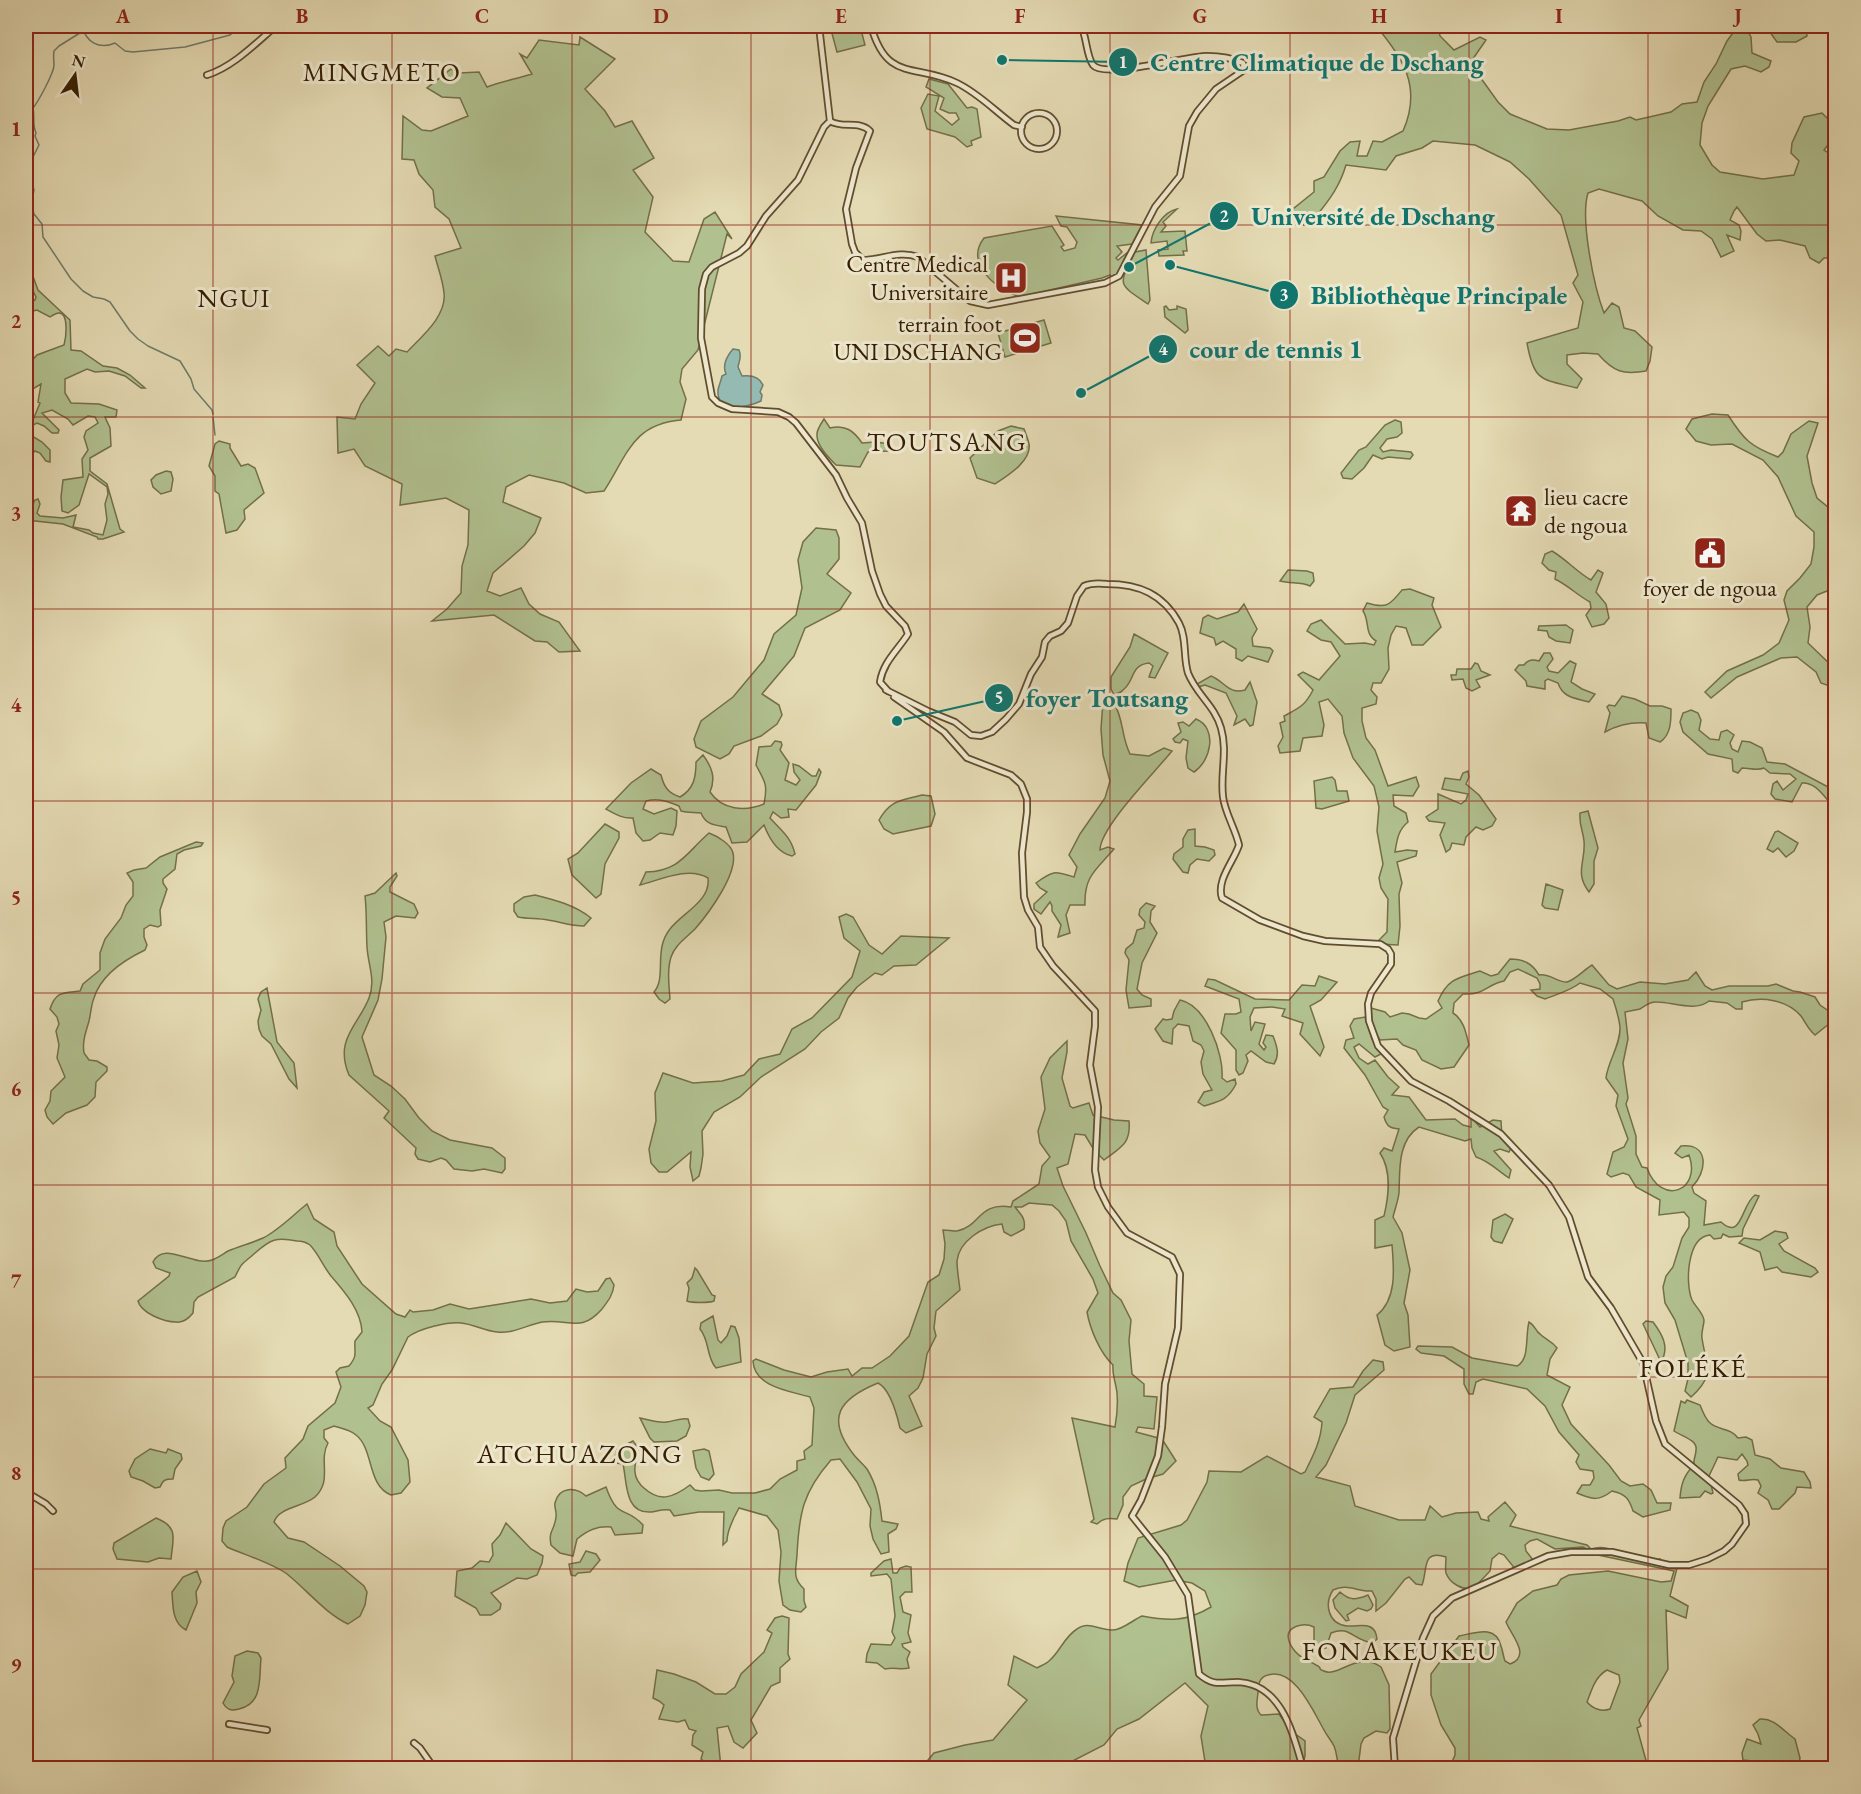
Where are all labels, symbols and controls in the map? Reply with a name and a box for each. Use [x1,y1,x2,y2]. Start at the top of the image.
text: A [115,3,131,29]
text: B [296,3,308,29]
text: C [475,3,489,29]
text: D [653,3,669,29]
text: E [835,3,847,29]
text: F [1015,3,1026,29]
text: G [1193,3,1207,29]
text: H [1371,3,1387,29]
text: I [1555,3,1563,29]
text: J [1732,3,1742,29]
callout: Centre Climatique de Dschang [1108,40,1496,84]
north arrow [45,45,105,105]
text: Centre Climatique de Dschang [1150,45,1485,79]
text: N [70,49,87,73]
text: 1 [1118,50,1128,73]
district label: MINGMETO [303,55,461,89]
text: 1 [11,116,21,142]
callout: Université de Dschang [1209,194,1506,238]
text: Université de Dschang [1251,199,1496,233]
text: 2 [1219,204,1229,227]
place label: Centre Medical Universitaire [846,248,988,307]
hospital icon: Centre Medical Universitaire [993,260,1029,296]
callout: Bibliothèque Principale [1269,273,1580,317]
text: Bibliothèque Principale [1311,278,1567,312]
district label: NGUI [197,281,271,315]
text: 3 [1279,283,1289,306]
text: 2 [11,308,22,334]
place label: terrain foot UNI DSCHANG [833,308,1002,367]
sports icon: terrain foot UNI DSCHANG [1007,320,1043,356]
callout: cour de tennis 1 [1148,327,1375,371]
text: cour de tennis 1 [1190,332,1362,366]
text: 4 [1158,337,1168,360]
district label: TOUTSANG [867,424,1027,459]
place label: lieu cacre de ngoua [1544,481,1628,540]
temple icon: lieu cacre de ngoua [1503,493,1539,529]
text: 3 [11,500,21,526]
public building icon: foyer de ngoua [1692,535,1728,571]
place label: foyer de ngoua [1643,572,1777,603]
callout: foyer Toutsang [984,676,1201,720]
text: foyer Toutsang [1026,681,1189,715]
text: 5 [994,686,1004,709]
text: 4 [11,692,22,718]
text: 5 [11,884,21,910]
text: 6 [11,1076,22,1102]
text: 7 [11,1268,22,1294]
district label: FOLÉKÉ [1639,1350,1747,1385]
district label: ATCHUAZONG [476,1436,683,1471]
text: 8 [11,1460,21,1486]
district label: FONAKEUKEU [1302,1633,1498,1668]
text: 9 [11,1652,22,1678]

